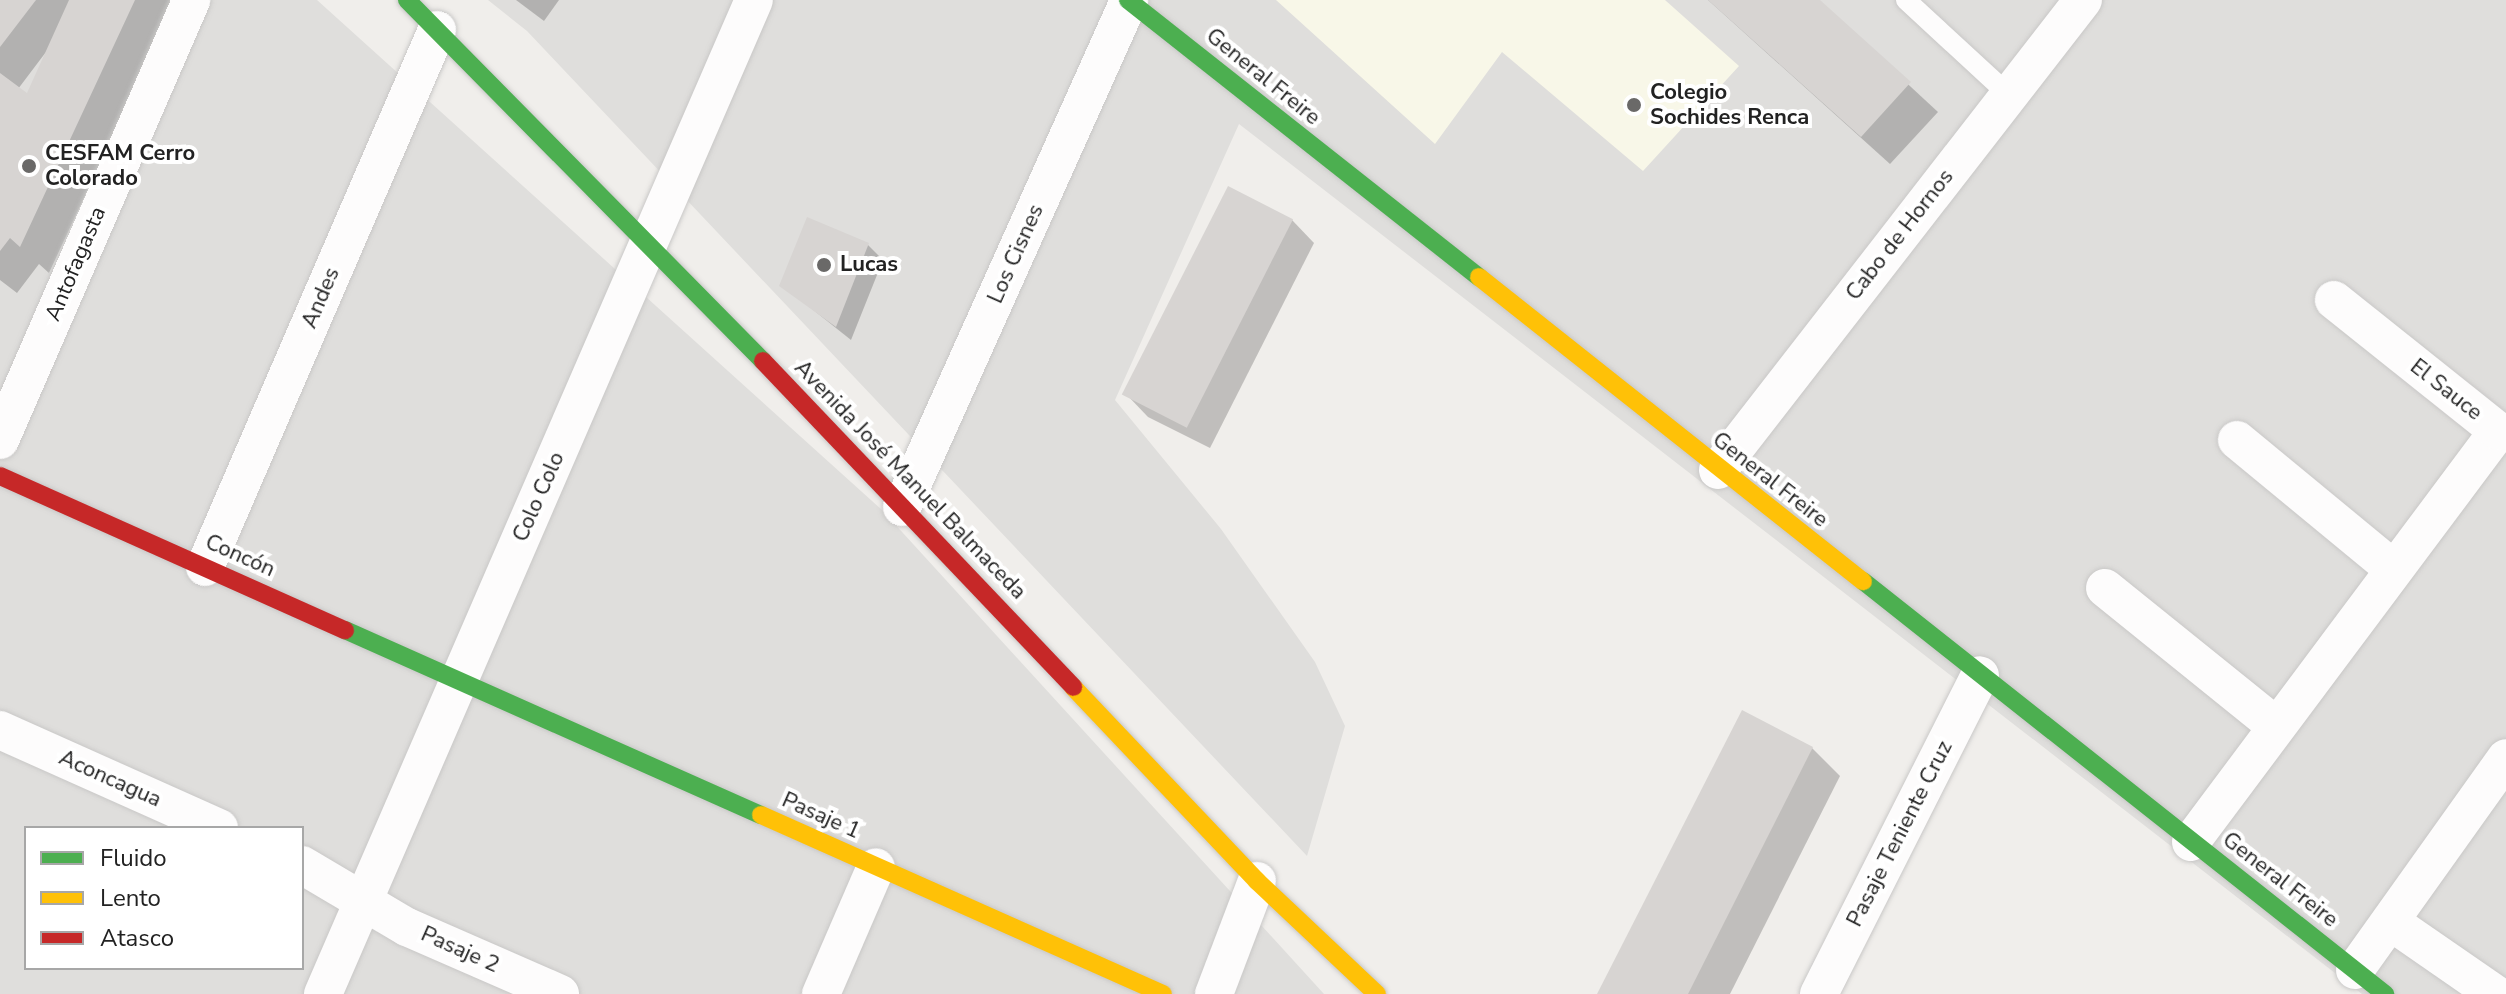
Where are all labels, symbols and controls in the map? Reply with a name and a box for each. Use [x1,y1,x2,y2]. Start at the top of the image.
street label: General Freire [1201,23,1325,131]
place label: Colegio Sochides Renca [1650,79,1809,130]
marker: Colegio Sochides Renca [1625,96,1643,114]
place label: CESFAM Cerro Colorado [45,140,195,192]
marker: CESFAM Cerro Colorado [20,157,38,175]
street label: Cabo de Hornos [1841,164,1959,306]
street label: Los Cisnes [982,200,1050,308]
street label: Antofagasta [40,203,112,325]
place label: Lucas [840,252,898,278]
marker: Lucas [815,256,833,274]
street label: Andes [296,264,346,332]
street label: El Sauce [2405,354,2487,426]
street label: Avenida José Manuel Balmaceda [789,355,1031,605]
street label: General Freire [1707,427,1833,533]
street label: Colo Colo [508,448,570,546]
street label: Concón [201,529,279,583]
street label: Pasaje Teniente Cruz [1842,737,1958,931]
street label: Aconcagua [55,745,165,813]
street label: Pasaje 1 [778,787,864,845]
legend [24,826,304,970]
street label: General Freire [2217,827,2343,933]
text: Fluido [100,842,167,874]
text: Lento [100,882,161,914]
street label: Pasaje 2 [417,921,503,979]
text: Atasco [100,922,174,954]

